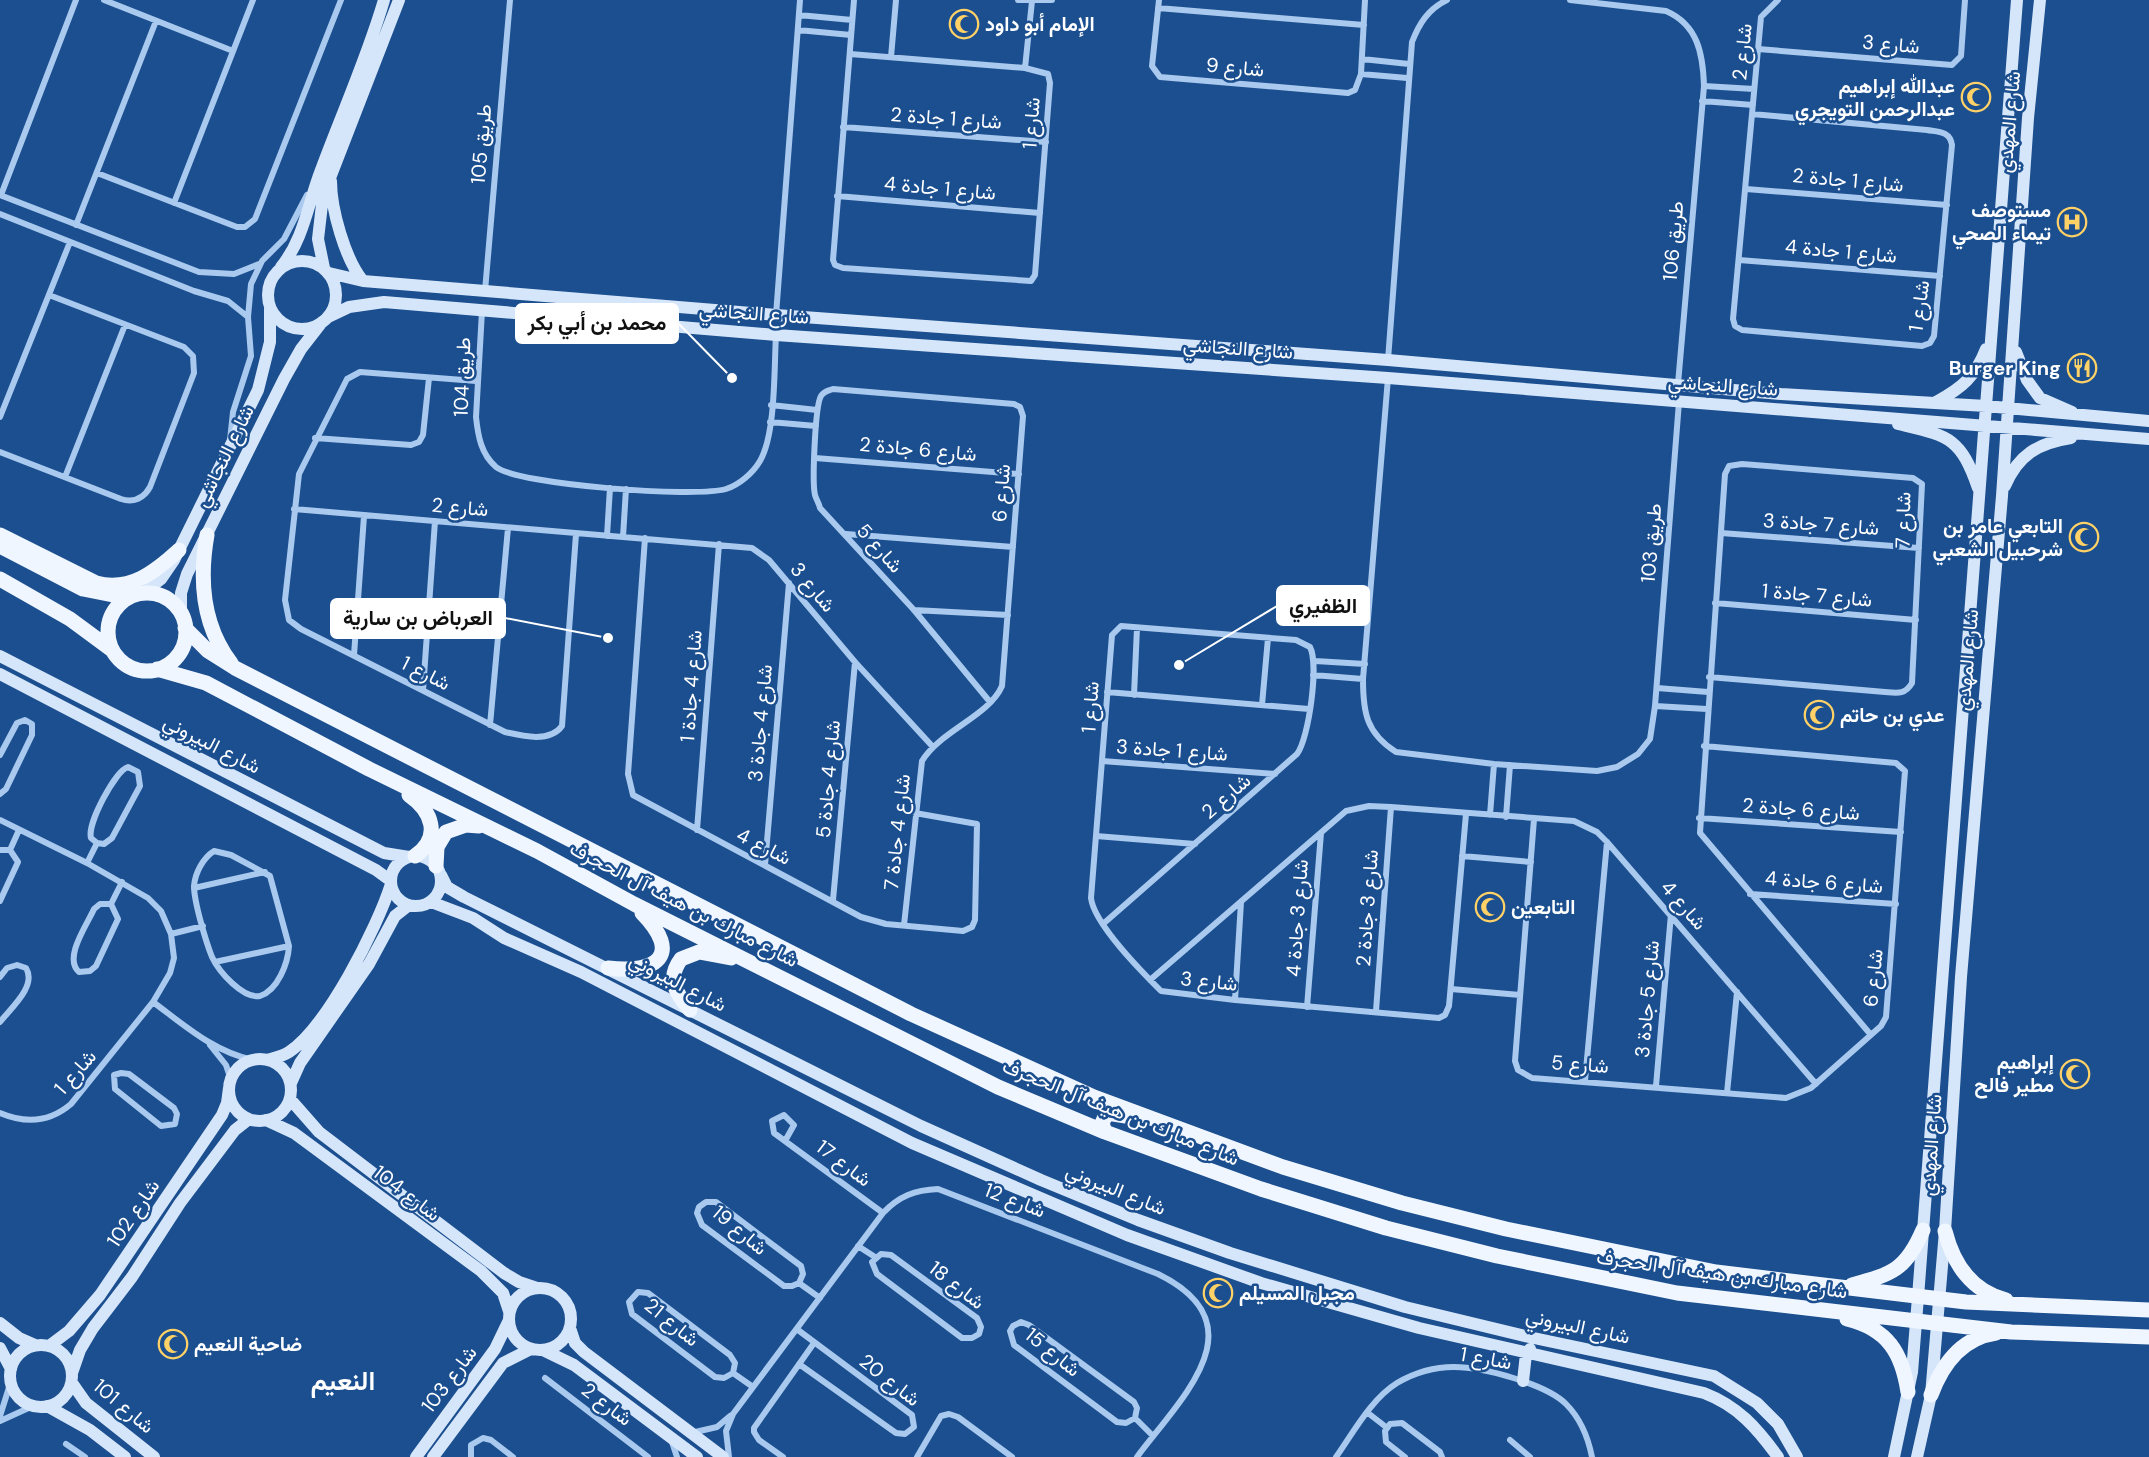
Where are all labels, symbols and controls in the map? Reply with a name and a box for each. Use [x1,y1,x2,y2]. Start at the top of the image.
mosque icon: الإمام أبو داود [948,8,980,40]
place label: الإمام أبو داود [985,11,1095,37]
street label: شارع 2 [1726,22,1759,82]
street label: شارع 3 [1861,29,1921,60]
street label: شارع 9 [1205,52,1265,83]
street label: شارع المهدي [1992,70,2030,174]
place label: عبدالله إبراهيم عبدالرحمن التويجري [1795,73,1955,126]
mosque icon: عبدالله إبراهيم عبدالرحمن التويجري [1960,81,1992,113]
street label: شارع 1 [1016,96,1047,150]
street label: شارع 1 جادة 2 [889,101,1003,136]
street label: طريق 105 [465,103,497,185]
street label: شارع 1 جادة 2 [1791,162,1905,199]
street label: شارع 1 جادة 4 [883,170,997,207]
place label: مستوصف تيماء الصحي [1952,197,2051,250]
street label: طريق 106 [1657,200,1689,282]
hospital icon: مستوصف تيماء الصحي [2056,206,2088,238]
street label: شارع 1 جادة 4 [1784,233,1898,270]
street label: شارع 1 [1903,279,1936,334]
street label: شارع النجاشي [698,296,810,334]
callout: محمد بن أبي بكر [516,304,678,343]
text: محمد بن أبي بكر [527,309,666,340]
street label: شارع النجاشي [1182,331,1294,369]
street label: طريق 104 [448,337,476,417]
restaurant icon: Burger King [2066,352,2098,384]
place label: Burger King [1949,355,2061,381]
street label: شارع النجاشي [1667,368,1779,406]
street label: شارع النجاشي [188,401,263,513]
street label: شارع 6 جادة 2 [858,431,978,468]
street label: شارع 6 [986,463,1017,523]
street label: شارع 2 [430,492,490,523]
street label: شارع 7 [1890,492,1917,548]
street label: طريق 103 [1635,502,1667,584]
street label: شارع 7 جادة 3 [1762,507,1880,542]
place label: التابعي عامر بن شرحبيل الشعبي [1932,513,2063,566]
street label: شارع 5 [850,518,909,579]
mosque icon: التابعي عامر بن شرحبيل الشعبي [2068,521,2100,553]
street label: شارع 3 [784,557,841,618]
street label: شارع 7 جادة 1 [1761,577,1873,614]
callout: الظفيري [1277,586,1369,625]
text: الظفيري [1289,592,1357,623]
callout: العرباض بن سارية [331,599,505,638]
text: العرباض بن سارية [343,604,493,632]
street label: شارع المهدي [1950,608,1988,712]
street label: شارع 4 جادة 1 [674,629,709,743]
street label: شارع 1 [397,650,455,697]
street label: شارع 4 جادة 3 [742,663,779,783]
street label: شارع 1 [1075,680,1106,734]
mosque icon: عدي بن حاتم [1803,699,1835,731]
place label: عدي بن حاتم [1840,702,1944,732]
street label: شارع البيروني [157,708,265,783]
street label: شارع 4 جادة 5 [810,719,847,839]
street label: شارع 1 جادة 3 [1115,733,1229,768]
street label: شارع 2 [1196,767,1257,825]
street label: شارع 4 جادة 7 [878,773,917,891]
street label: شارع 6 جادة 2 [1741,792,1861,827]
street label: شارع 4 [732,821,796,872]
street label: شارع مبارك بن هيف آل الحجرف [565,835,803,974]
street label: شارع 3 جادة 2 [1350,849,1385,967]
street label: شارع 3 جادة 4 [1280,858,1315,978]
street label: شارع 6 جادة 4 [1764,865,1884,900]
street label: شارع 4 [1655,875,1713,936]
mosque icon: التابعين [1474,891,1506,923]
place label: التابعين [1511,894,1575,920]
street label: شارع 5 جادة 3 [1629,939,1666,1059]
street label: شارع البيروني [623,946,731,1021]
street label: شارع 6 [1857,948,1890,1008]
street label: شارع 3 [1179,965,1239,998]
street label: شارع 1 [48,1044,103,1101]
street label: شارع 5 [1550,1049,1610,1080]
place label: إبراهيم مطير فالح [1974,1049,2054,1099]
street label: شارع مبارك بن هيف آل الحجرف [998,1053,1243,1172]
mosque icon: إبراهيم مطير فالح [2059,1058,2091,1090]
street label: شارع المهدي [1914,1093,1952,1197]
street label: شارع 17 [811,1134,877,1193]
street label: شارع البيروني [1061,1157,1170,1225]
street label: شارع 104 [368,1159,446,1228]
street label: شارع 102 [101,1174,166,1253]
street label: شارع 12 [980,1177,1049,1224]
street label: شارع 19 [706,1199,773,1261]
street label: شارع مبارك بن هيف آل الحجرف [1595,1244,1849,1305]
street label: شارع 18 [923,1255,990,1316]
mosque icon: مجبل المسيلم [1202,1277,1234,1309]
place label: مجبل المسيلم [1239,1280,1355,1306]
street label: شارع 21 [639,1292,705,1353]
street label: شارع البيروني [1523,1302,1632,1354]
street label: شارع 15 [1019,1322,1086,1383]
mosque icon: ضاحية النعيم [157,1328,189,1360]
place label: ضاحية النعيم [194,1331,302,1357]
street label: شارع 103 [415,1340,483,1418]
street label: شارع 1 [1458,1341,1514,1376]
street label: شارع 20 [854,1348,926,1413]
district label: النعيم [311,1364,375,1398]
street label: شارع 101 [88,1373,160,1440]
street label: شارع 2 [576,1376,638,1432]

